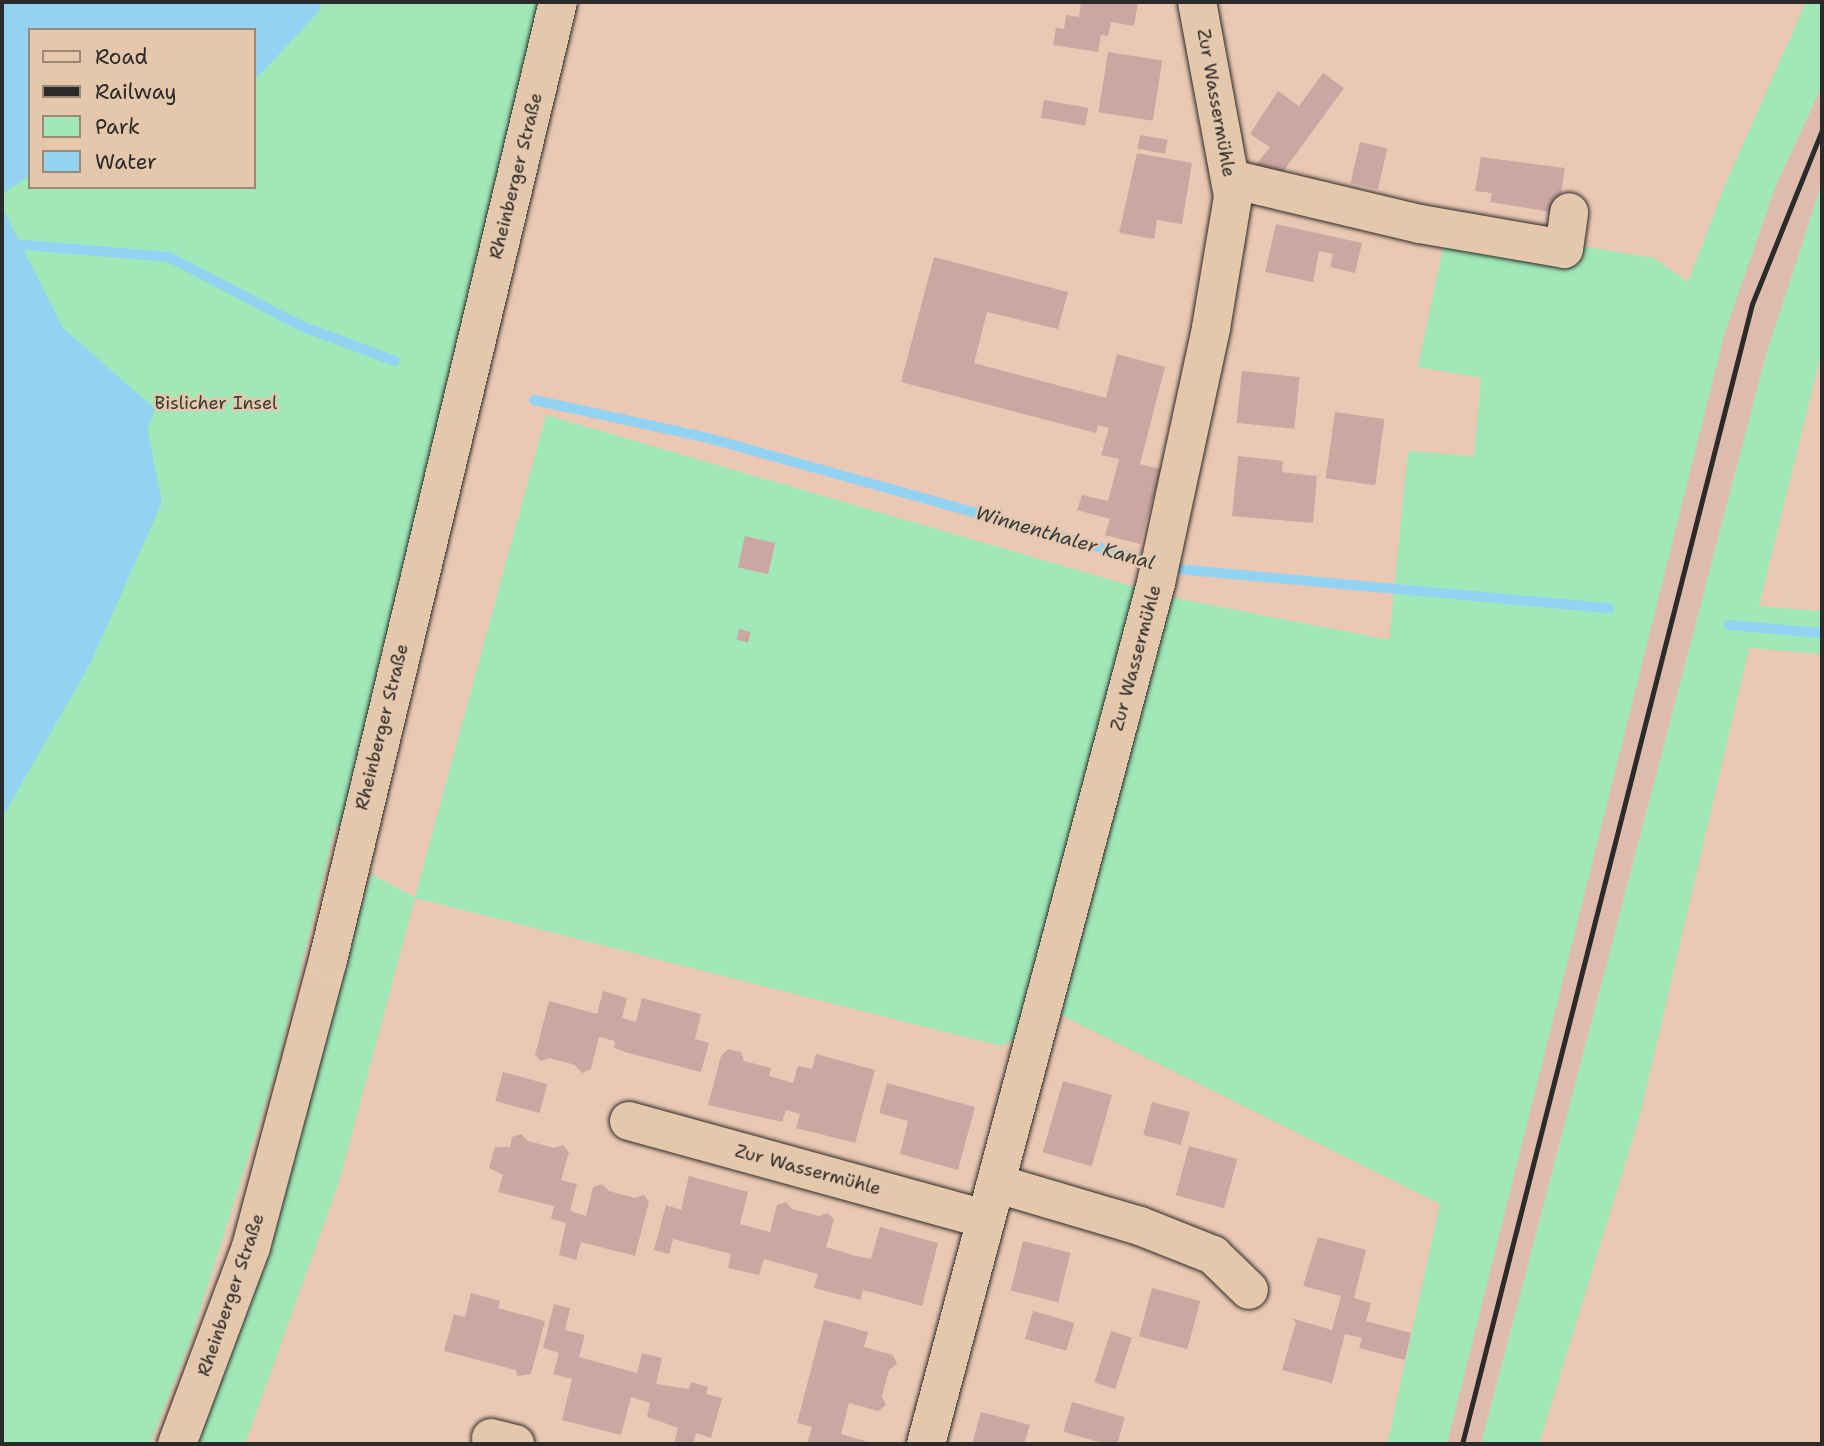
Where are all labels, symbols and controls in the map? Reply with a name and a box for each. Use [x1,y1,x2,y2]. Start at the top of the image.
street label: Zur Wassermühle [1192,27,1240,179]
legend [28,28,256,189]
text: Road [95,43,148,71]
text: Railway [95,78,177,106]
street label: Rheinberger Straße [485,91,547,261]
text: Park [95,113,140,141]
text: Water [95,148,157,176]
park label: Bislicher Insel [155,392,277,414]
water label: Winnenthaler Kanal [973,501,1157,575]
street label: Zur Wassermühle [1106,583,1166,733]
street label: Rheinberger Straße [351,642,413,812]
street label: Zur Wassermühle [733,1140,883,1200]
street label: Rheinberger Straße [193,1211,269,1379]

